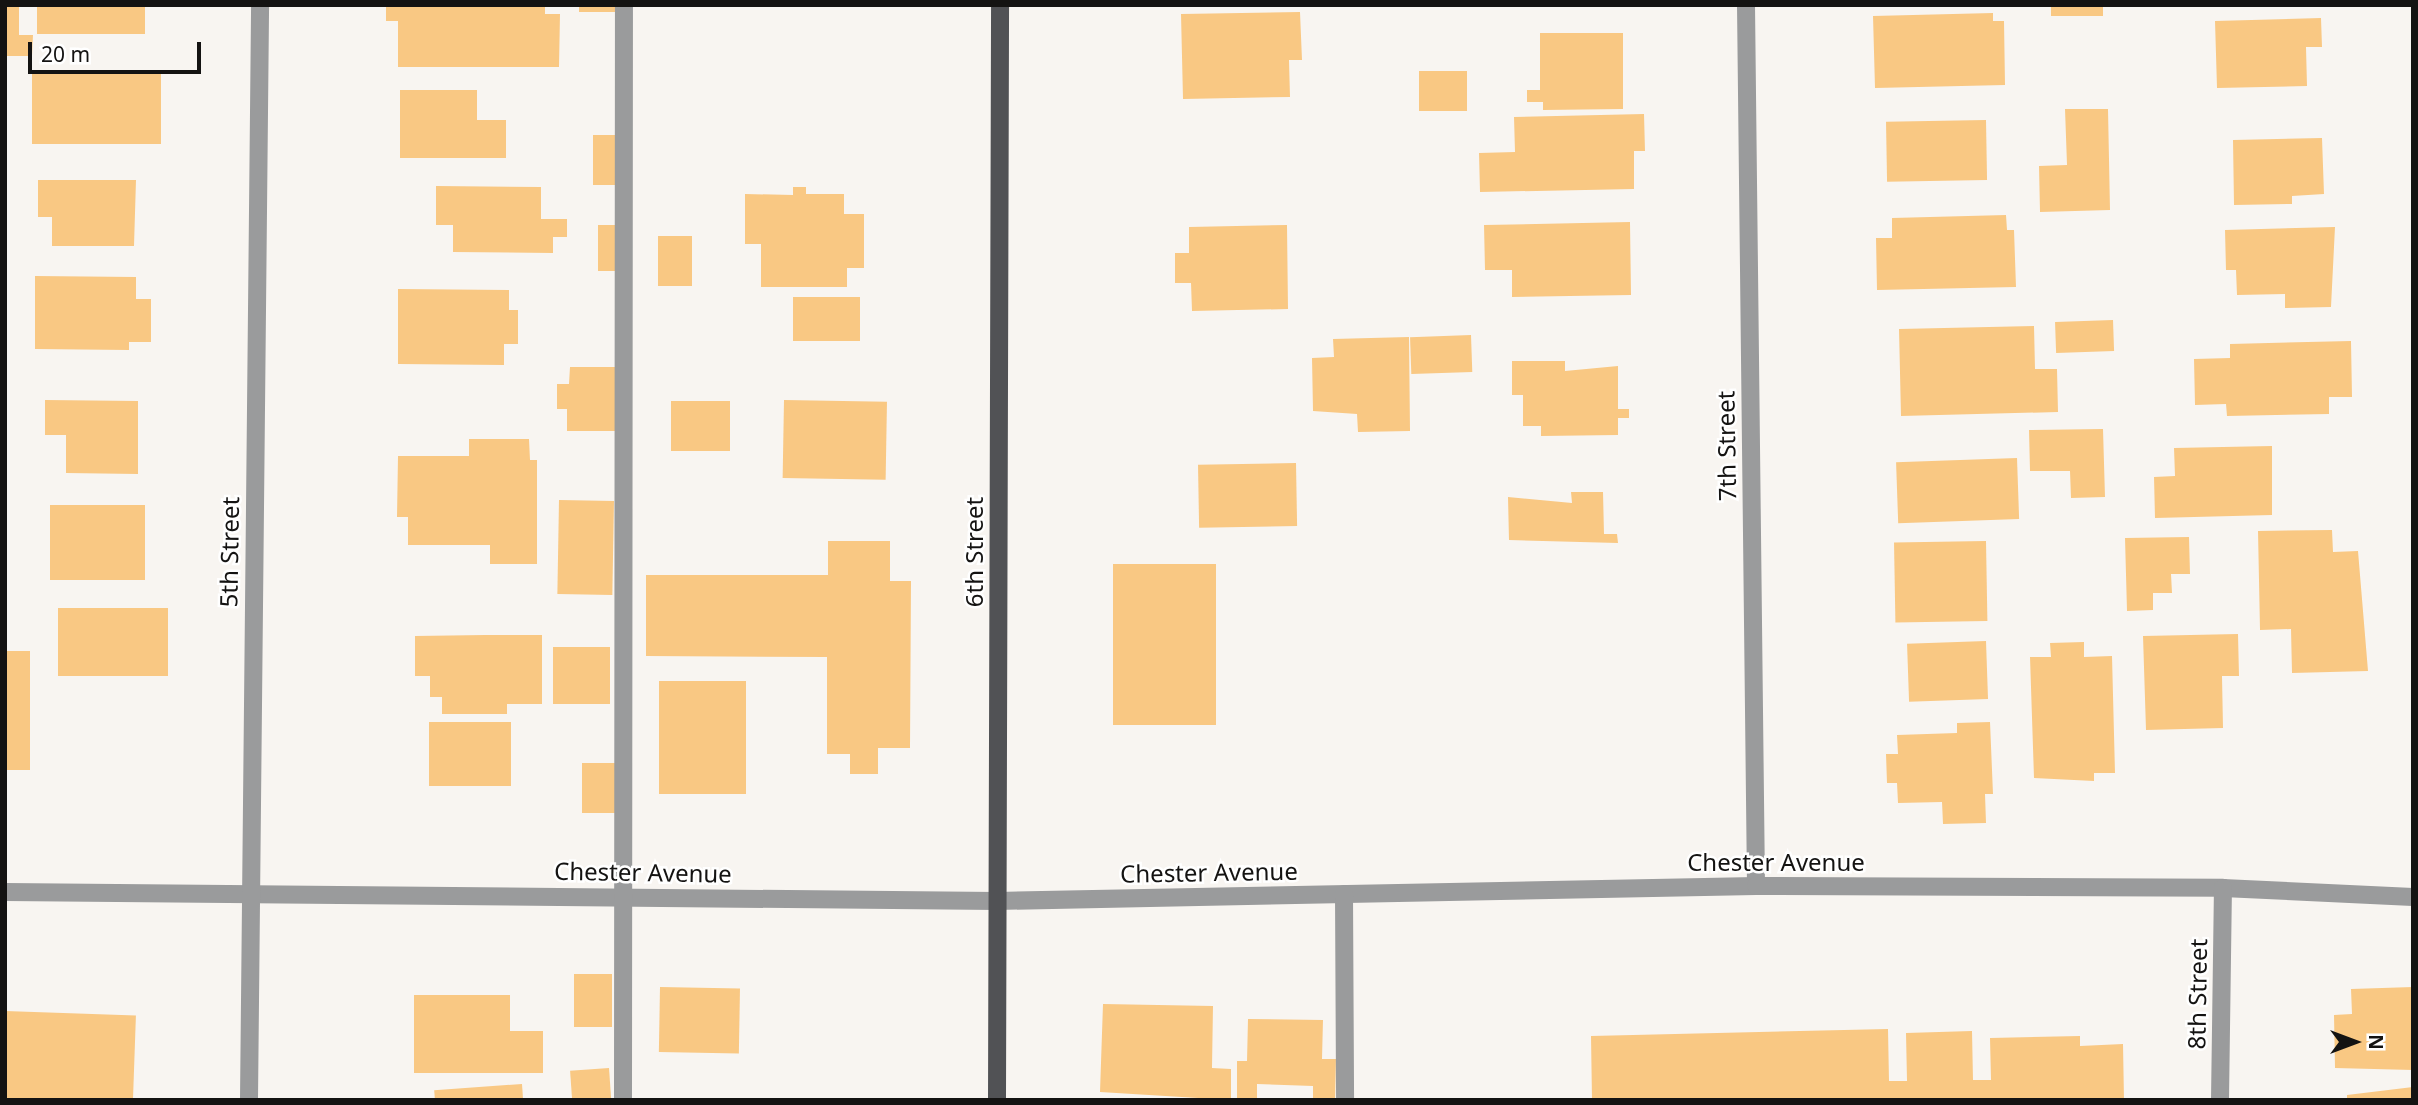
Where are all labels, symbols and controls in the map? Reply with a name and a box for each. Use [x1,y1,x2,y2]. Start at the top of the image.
scale bar [32,28,205,72]
text: 20 m [41,40,90,68]
street label: 7th Street [1711,391,1741,501]
street label: 5th Street [214,497,244,607]
street label: 6th Street [960,497,988,607]
street label: Chester Avenue [1687,848,1865,876]
street label: Chester Avenue [554,856,732,888]
street label: Chester Avenue [1120,856,1298,888]
street label: 8th Street [2182,939,2212,1049]
north arrow [2320,1007,2390,1077]
text: N [2363,1034,2389,1050]

